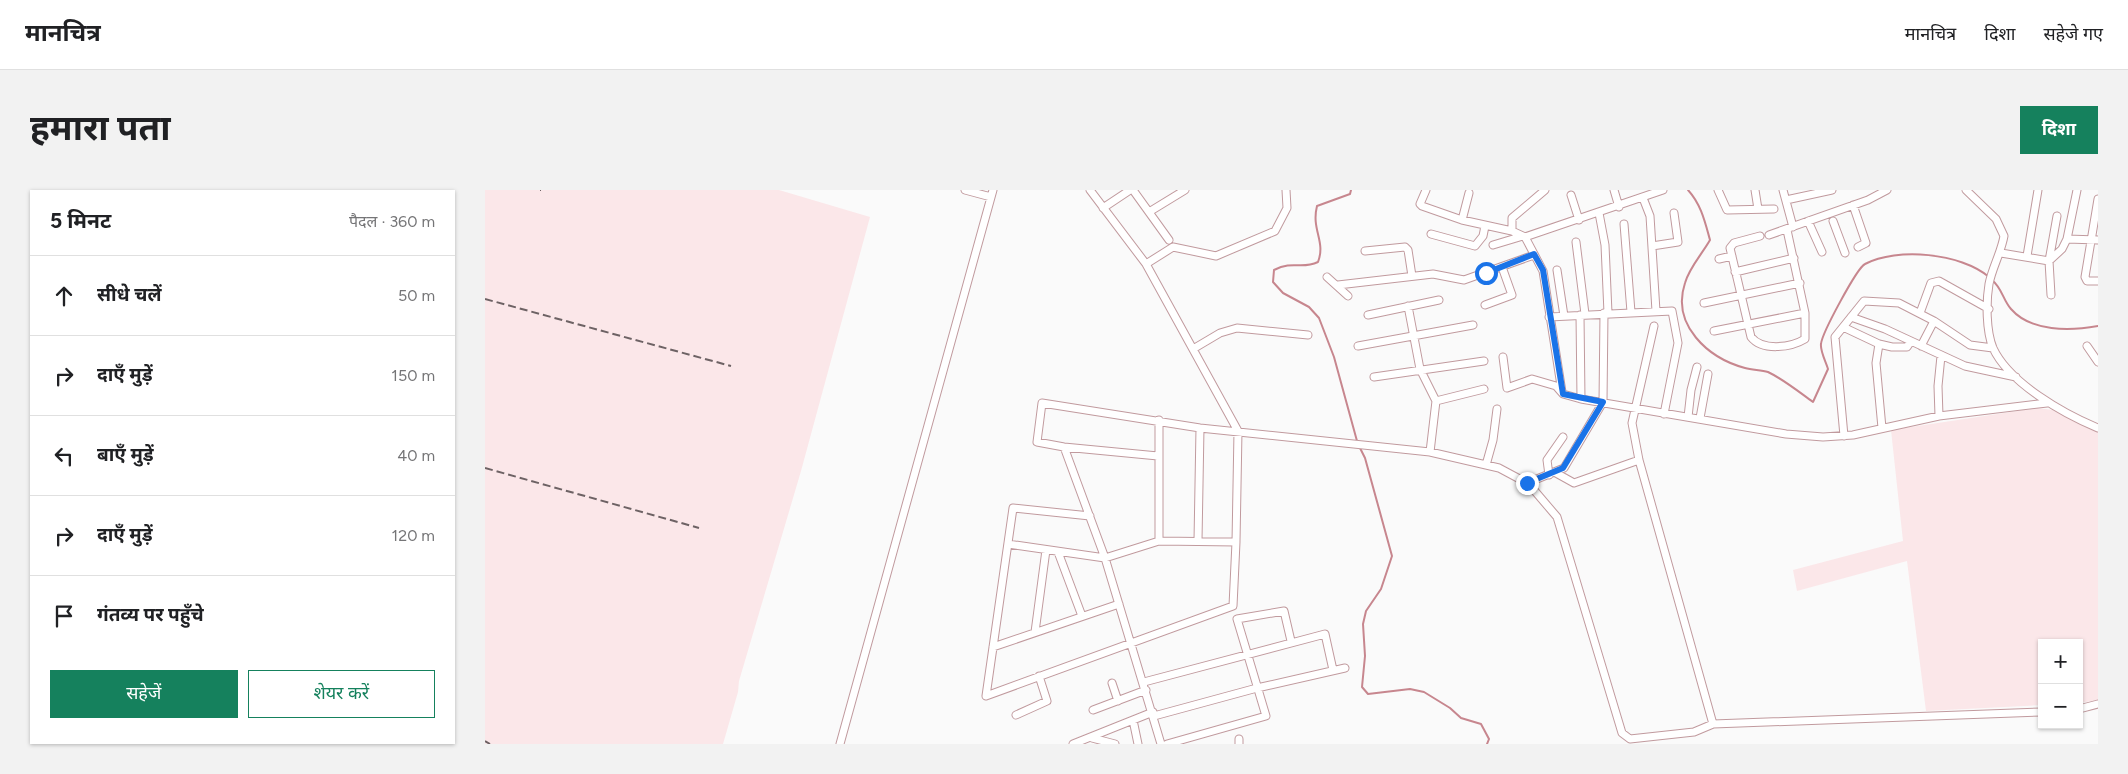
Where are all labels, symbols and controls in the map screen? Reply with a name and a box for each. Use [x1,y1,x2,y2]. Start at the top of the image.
text: मानचित्र [25,18,101,47]
text: मानचित्र [1905,23,1956,45]
text: दिशा [1984,23,2015,45]
text: सहेजे गए [2043,23,2103,45]
button: दिशा [2020,106,2098,154]
text: हमारा पता [30,107,171,149]
text: 5 मिनट [50,208,111,233]
text: पैदल · 360 m [349,212,435,231]
route start [1475,262,1498,285]
icon: ahead [50,282,78,310]
text: सीधे चलें [97,283,161,306]
text: 50 m [398,286,435,305]
icon: right [50,362,78,390]
text: दाएँ मुड़ें [97,363,153,386]
text: 150 m [391,366,435,385]
icon: left [50,442,78,470]
text: बाएँ मुड़ें [97,443,154,466]
text: 40 m [397,446,435,465]
route end [1516,472,1539,495]
icon: right [50,522,78,550]
text: दाएँ मुड़ें [97,523,153,546]
text: 120 m [392,526,435,545]
icon: arrive [50,602,78,630]
text: गंतव्य पर पहुँचे [97,603,204,626]
map controls [2038,639,2083,729]
button: + [2038,639,2083,684]
button: सहेजें [50,670,238,718]
button: शेयर करें [248,670,435,718]
button: − [2038,684,2083,729]

